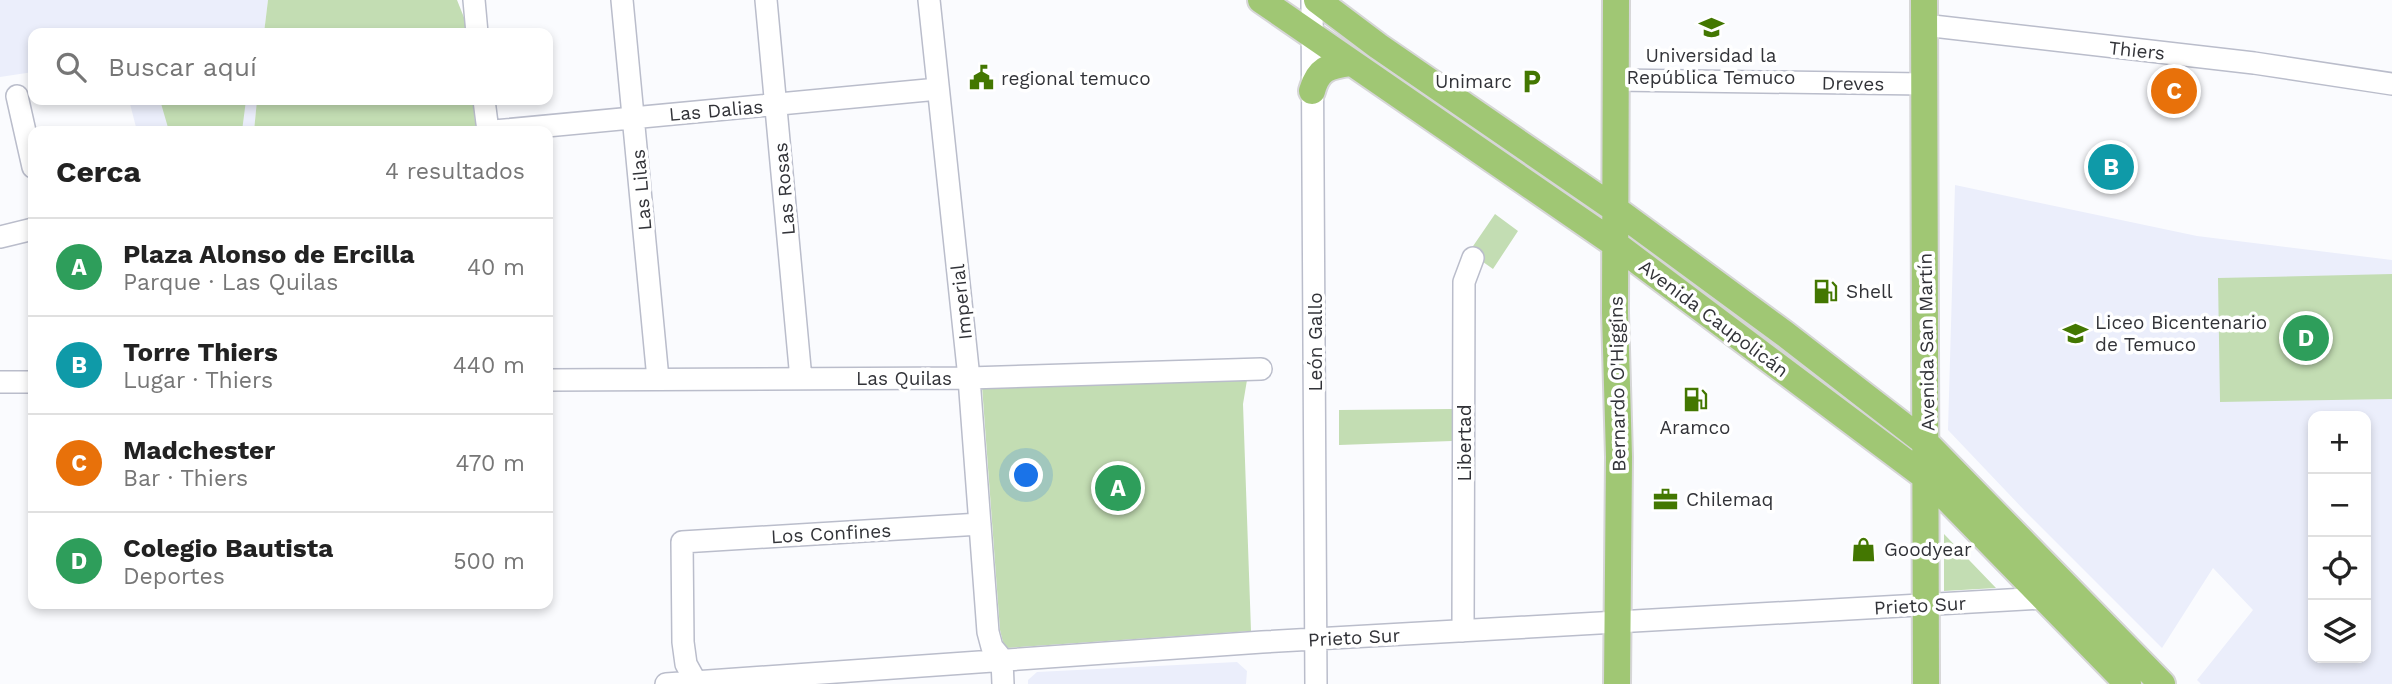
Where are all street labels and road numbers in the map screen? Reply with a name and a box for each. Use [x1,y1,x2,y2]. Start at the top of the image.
street label: Thiers [2108,36,2166,65]
street label: Dreves [1821,71,1884,96]
street label: Las Dalias [668,95,764,126]
street label: Las Rosas [769,142,800,236]
street label: Las Lilas [626,148,657,232]
street label: Avenida San Martín [1913,253,1940,431]
street label: Avenida Caupolicán [1634,255,1793,382]
street label: Imperial [946,263,977,341]
street label: León Gallo [1304,292,1327,392]
street label: Bernardo O'Higgins [1604,296,1631,472]
street label: Las Quilas [856,367,952,390]
street label: Libertad [1453,404,1476,482]
street label: Los Confines [770,519,892,548]
street label: Prieto Sur [1873,592,1967,619]
street label: Prieto Sur [1307,624,1401,651]

